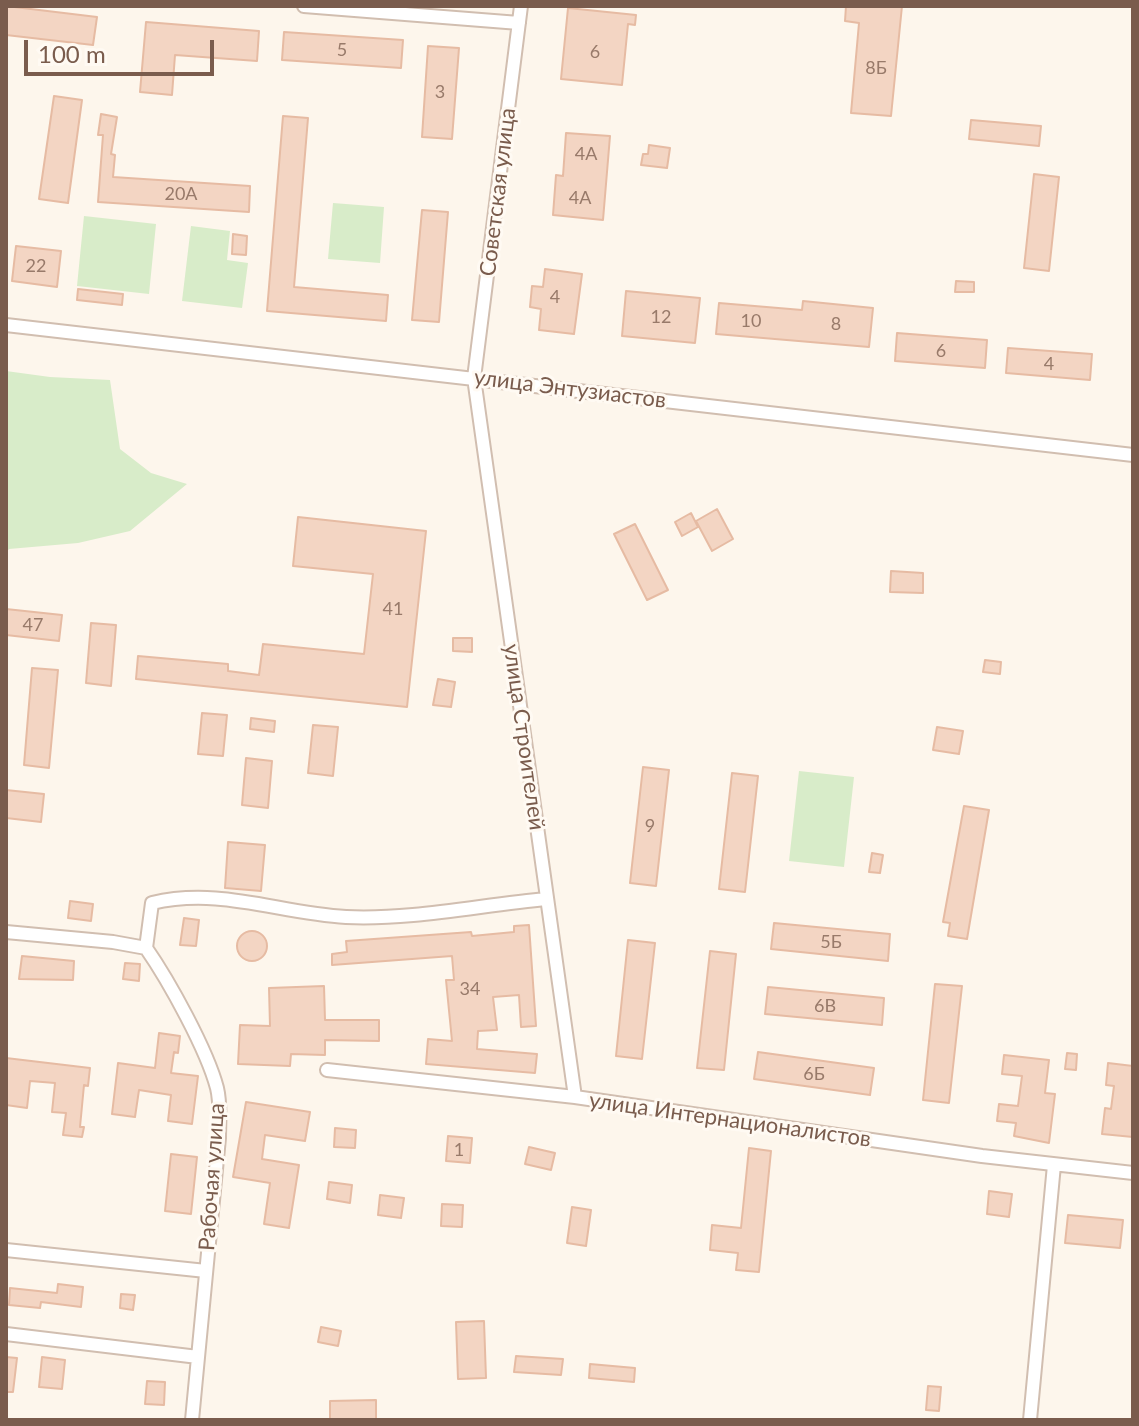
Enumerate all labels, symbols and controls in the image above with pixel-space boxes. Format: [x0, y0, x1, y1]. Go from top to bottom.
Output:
scale bar [28, 24, 218, 74]
text: 100 m [38, 39, 106, 68]
house number: 5 [337, 39, 347, 61]
house number: 6 [590, 41, 600, 63]
house number: 8Б [865, 57, 887, 79]
house number: 3 [435, 81, 445, 103]
street label: Советская улица [475, 106, 521, 278]
house number: 4А [575, 143, 597, 165]
house number: 20А [164, 183, 198, 205]
house number: 4А [569, 187, 591, 209]
house number: 22 [26, 255, 46, 277]
house number: 4 [550, 286, 560, 308]
house number: 12 [651, 306, 671, 328]
house number: 10 [741, 310, 761, 332]
house number: 8 [831, 313, 841, 335]
house number: 6 [936, 340, 946, 362]
house number: 4 [1044, 353, 1054, 375]
street label: улица Энтузиастов [473, 364, 667, 414]
house number: 41 [383, 598, 403, 620]
house number: 47 [23, 614, 43, 636]
street label: улица Строителей [498, 642, 550, 832]
house number: 9 [645, 815, 655, 837]
house number: 5Б [820, 931, 842, 953]
house number: 34 [460, 978, 480, 1000]
house number: 6В [814, 995, 836, 1017]
house number: 6Б [803, 1063, 825, 1085]
street label: улица Интернационалистов [587, 1087, 873, 1153]
street label: Рабочая улица [194, 1102, 230, 1252]
house number: 1 [454, 1139, 464, 1161]

